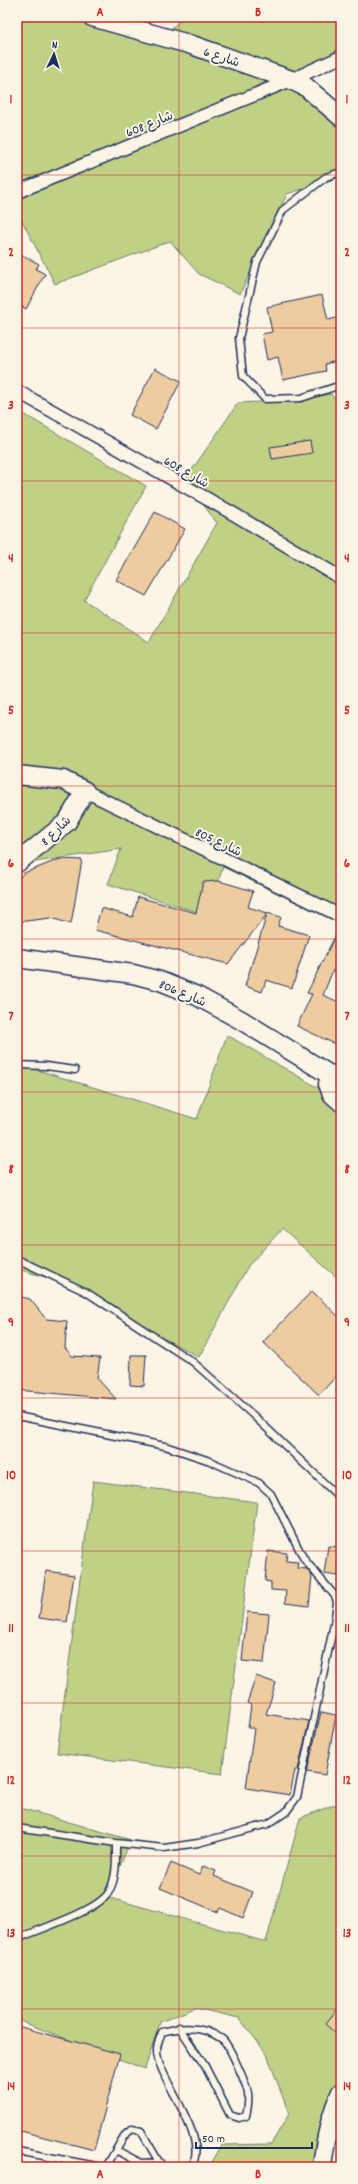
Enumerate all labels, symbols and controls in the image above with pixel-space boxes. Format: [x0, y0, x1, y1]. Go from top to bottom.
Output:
text: A [96, 4, 104, 23]
text: B [255, 4, 261, 23]
north arrow [34, 34, 74, 74]
text: N [51, 38, 58, 54]
street label: شارع 6 [200, 43, 242, 73]
text: 1 [10, 91, 13, 110]
text: 1 [346, 91, 349, 110]
street label: شارع 608 [123, 107, 177, 143]
text: 2 [8, 244, 14, 263]
text: 2 [344, 244, 350, 263]
text: 3 [8, 397, 14, 416]
text: 3 [344, 397, 350, 416]
street label: شارع 608 [159, 452, 212, 494]
text: 4 [8, 550, 14, 569]
text: 4 [344, 550, 350, 569]
text: 5 [8, 702, 14, 721]
text: 5 [344, 702, 350, 721]
street label: شارع 8 [37, 812, 76, 851]
street label: شارع 805 [192, 824, 244, 863]
text: 6 [8, 855, 15, 874]
text: 6 [344, 855, 351, 874]
street label: شارع 806 [155, 976, 209, 1013]
text: 7 [9, 1008, 14, 1027]
text: 7 [345, 1008, 350, 1027]
text: 8 [8, 1161, 14, 1180]
text: 8 [344, 1161, 350, 1180]
text: 9 [8, 1314, 14, 1333]
text: 9 [344, 1314, 350, 1333]
text: 10 [6, 1467, 16, 1486]
text: 10 [342, 1467, 352, 1486]
text: 11 [8, 1620, 14, 1639]
text: 11 [344, 1620, 350, 1639]
text: 12 [7, 1772, 16, 1791]
text: 12 [343, 1772, 352, 1791]
text: 13 [7, 1925, 16, 1944]
text: 13 [343, 1925, 352, 1944]
text: 14 [7, 2078, 15, 2097]
text: 14 [343, 2078, 351, 2097]
scale bar [196, 2124, 312, 2150]
text: 50 m [202, 2131, 225, 2148]
text: A [96, 2166, 104, 2184]
text: B [255, 2166, 261, 2184]

